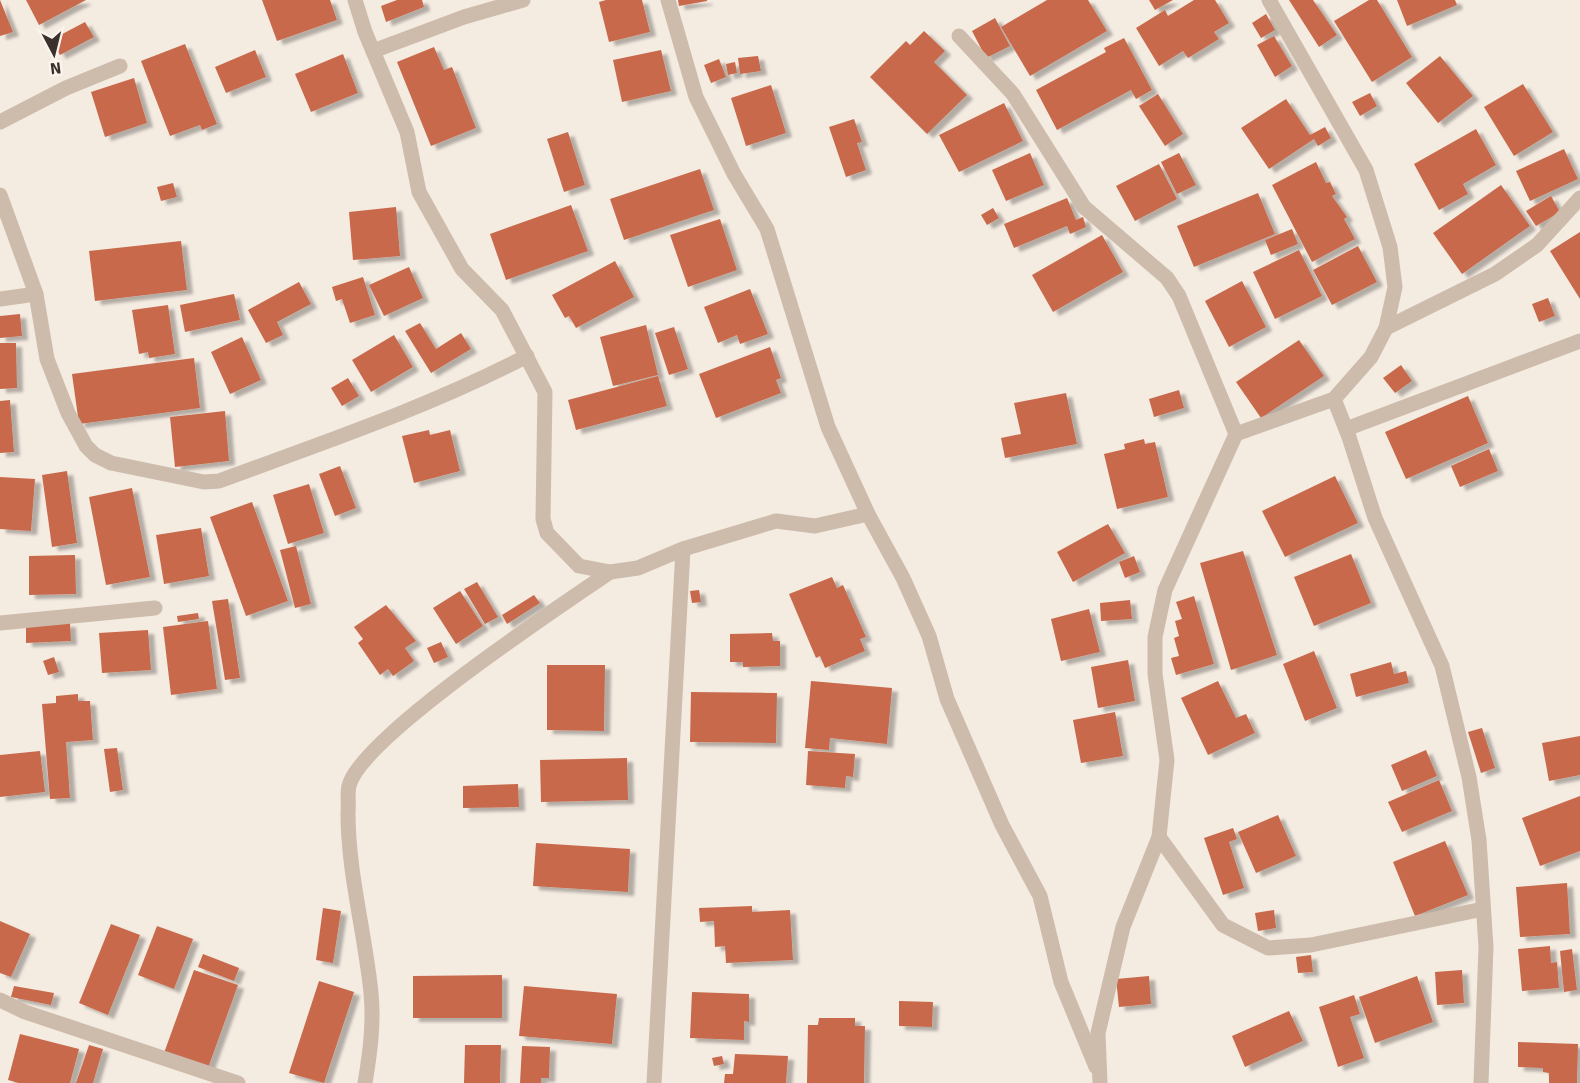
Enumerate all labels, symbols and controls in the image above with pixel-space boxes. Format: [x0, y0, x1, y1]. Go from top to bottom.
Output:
north arrow [24, 24, 84, 84]
text: N [49, 57, 62, 78]

